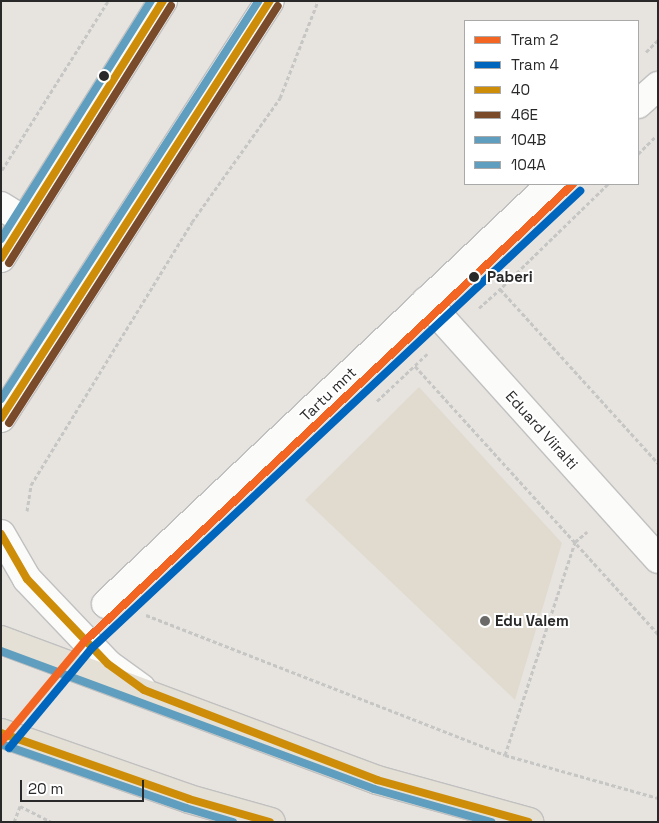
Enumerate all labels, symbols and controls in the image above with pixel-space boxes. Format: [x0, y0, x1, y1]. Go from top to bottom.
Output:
legend [464, 20, 639, 185]
text: Tram 2 [511, 30, 559, 49]
text: Tram 4 [511, 55, 559, 74]
unlabelled marker [99, 71, 109, 81]
text: 40 [511, 80, 530, 99]
text: 46E [511, 105, 538, 124]
text: 104B [511, 130, 546, 149]
text: 104A [511, 155, 546, 174]
marker: Paberi [465, 268, 483, 286]
place label: Paberi [487, 268, 533, 286]
street label: Tartu mnt [296, 363, 360, 425]
street label: Eduard Viiralti [502, 387, 582, 473]
place label: Edu Valem [495, 612, 569, 630]
marker: Edu Valem [479, 615, 491, 627]
scale bar [22, 770, 146, 802]
text: 20 m [28, 779, 63, 798]

